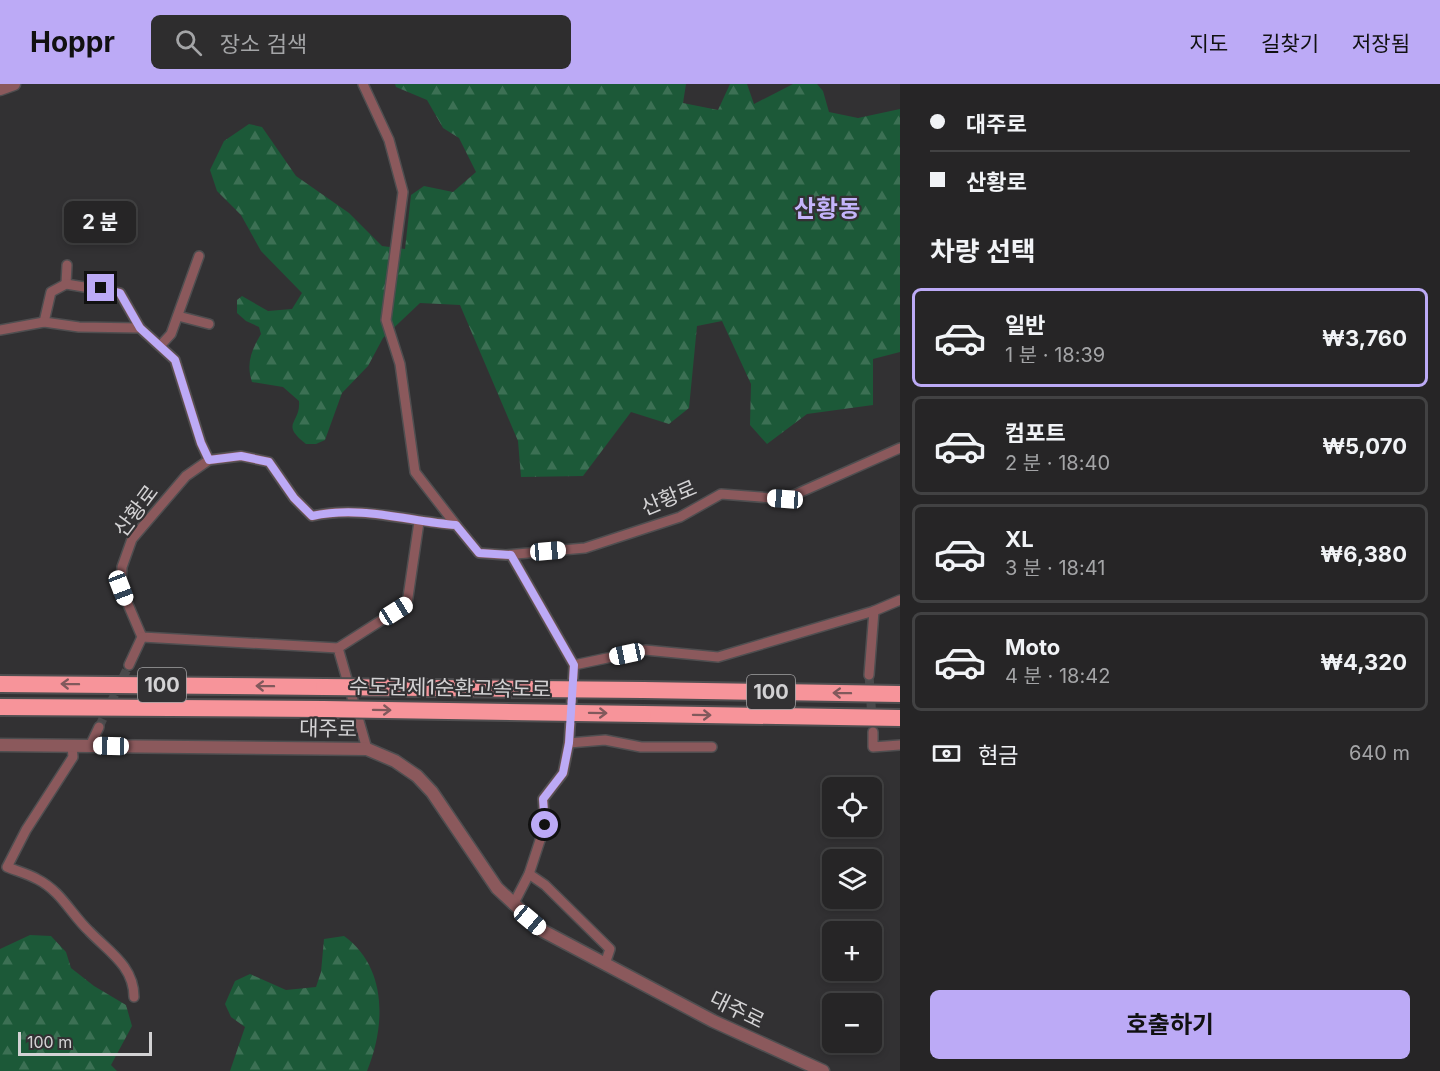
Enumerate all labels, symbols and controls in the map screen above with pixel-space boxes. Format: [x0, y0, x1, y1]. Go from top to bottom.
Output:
search box [151, 15, 571, 69]
text: Hoppr [30, 25, 115, 59]
icon: search [172, 26, 205, 59]
text: 장소 검색 [220, 31, 307, 57]
text: 지도 [1189, 31, 1228, 56]
text: 길찾기 [1261, 31, 1319, 56]
text: 저장됨 [1352, 31, 1410, 56]
text: 대주로 [966, 111, 1027, 137]
text: 산황로 [966, 169, 1027, 195]
district label: 산황동 [794, 194, 860, 223]
callout: 2 분 [65, 201, 137, 243]
text: 2 분 [82, 210, 118, 234]
text: 차량 선택 [930, 235, 1036, 268]
route end [87, 274, 114, 301]
icon: car [933, 311, 987, 365]
text: 일반 [1005, 312, 1045, 338]
text: ₩3,760 [1322, 325, 1407, 351]
text: 1 분 · 18:39 [1005, 343, 1105, 367]
icon: car [933, 419, 987, 473]
text: 컴포트 [1005, 420, 1066, 446]
text: ₩5,070 [1322, 433, 1407, 459]
text: 2 분 · 18:40 [1005, 451, 1110, 475]
street label: 산황로 [637, 475, 700, 520]
street label: 산황로 [108, 480, 163, 541]
car [766, 489, 804, 509]
text: XL [1005, 526, 1034, 552]
icon: car [933, 527, 987, 581]
car [529, 540, 567, 562]
text: ₩6,380 [1320, 541, 1407, 567]
text: 3 분 · 18:41 [1005, 556, 1105, 580]
car [106, 568, 136, 608]
car [376, 594, 416, 628]
text: Moto [1005, 634, 1060, 660]
icon: car [933, 635, 987, 689]
car [608, 641, 646, 667]
text: ₩4,320 [1320, 649, 1407, 675]
text: 4 분 · 18:42 [1005, 664, 1110, 688]
road number: 100 [138, 668, 186, 702]
street label: 수도권제1순환고속도로 [349, 673, 551, 702]
road number: 100 [747, 675, 795, 709]
one-way arrow [61, 678, 81, 690]
one-way arrow [256, 680, 276, 692]
one-way arrow [832, 687, 852, 699]
one-way arrow [371, 704, 391, 716]
one-way arrow [587, 707, 607, 719]
one-way arrow [691, 709, 711, 721]
street label: 대주로 [299, 715, 357, 742]
car [93, 737, 129, 755]
icon: cash [930, 737, 963, 770]
text: 640 m [1349, 741, 1410, 765]
text: 현금 [978, 742, 1018, 768]
map controls [822, 777, 882, 1053]
button: locate [822, 777, 882, 837]
route start [531, 811, 558, 838]
button: layers [822, 849, 882, 909]
car [510, 902, 550, 938]
button: + [822, 921, 882, 981]
street label: 대주로 [706, 986, 769, 1033]
button: 호출하기 [930, 990, 1410, 1059]
button: − [822, 993, 882, 1053]
scale bar [18, 1029, 152, 1056]
text: 100 m [27, 1032, 72, 1052]

